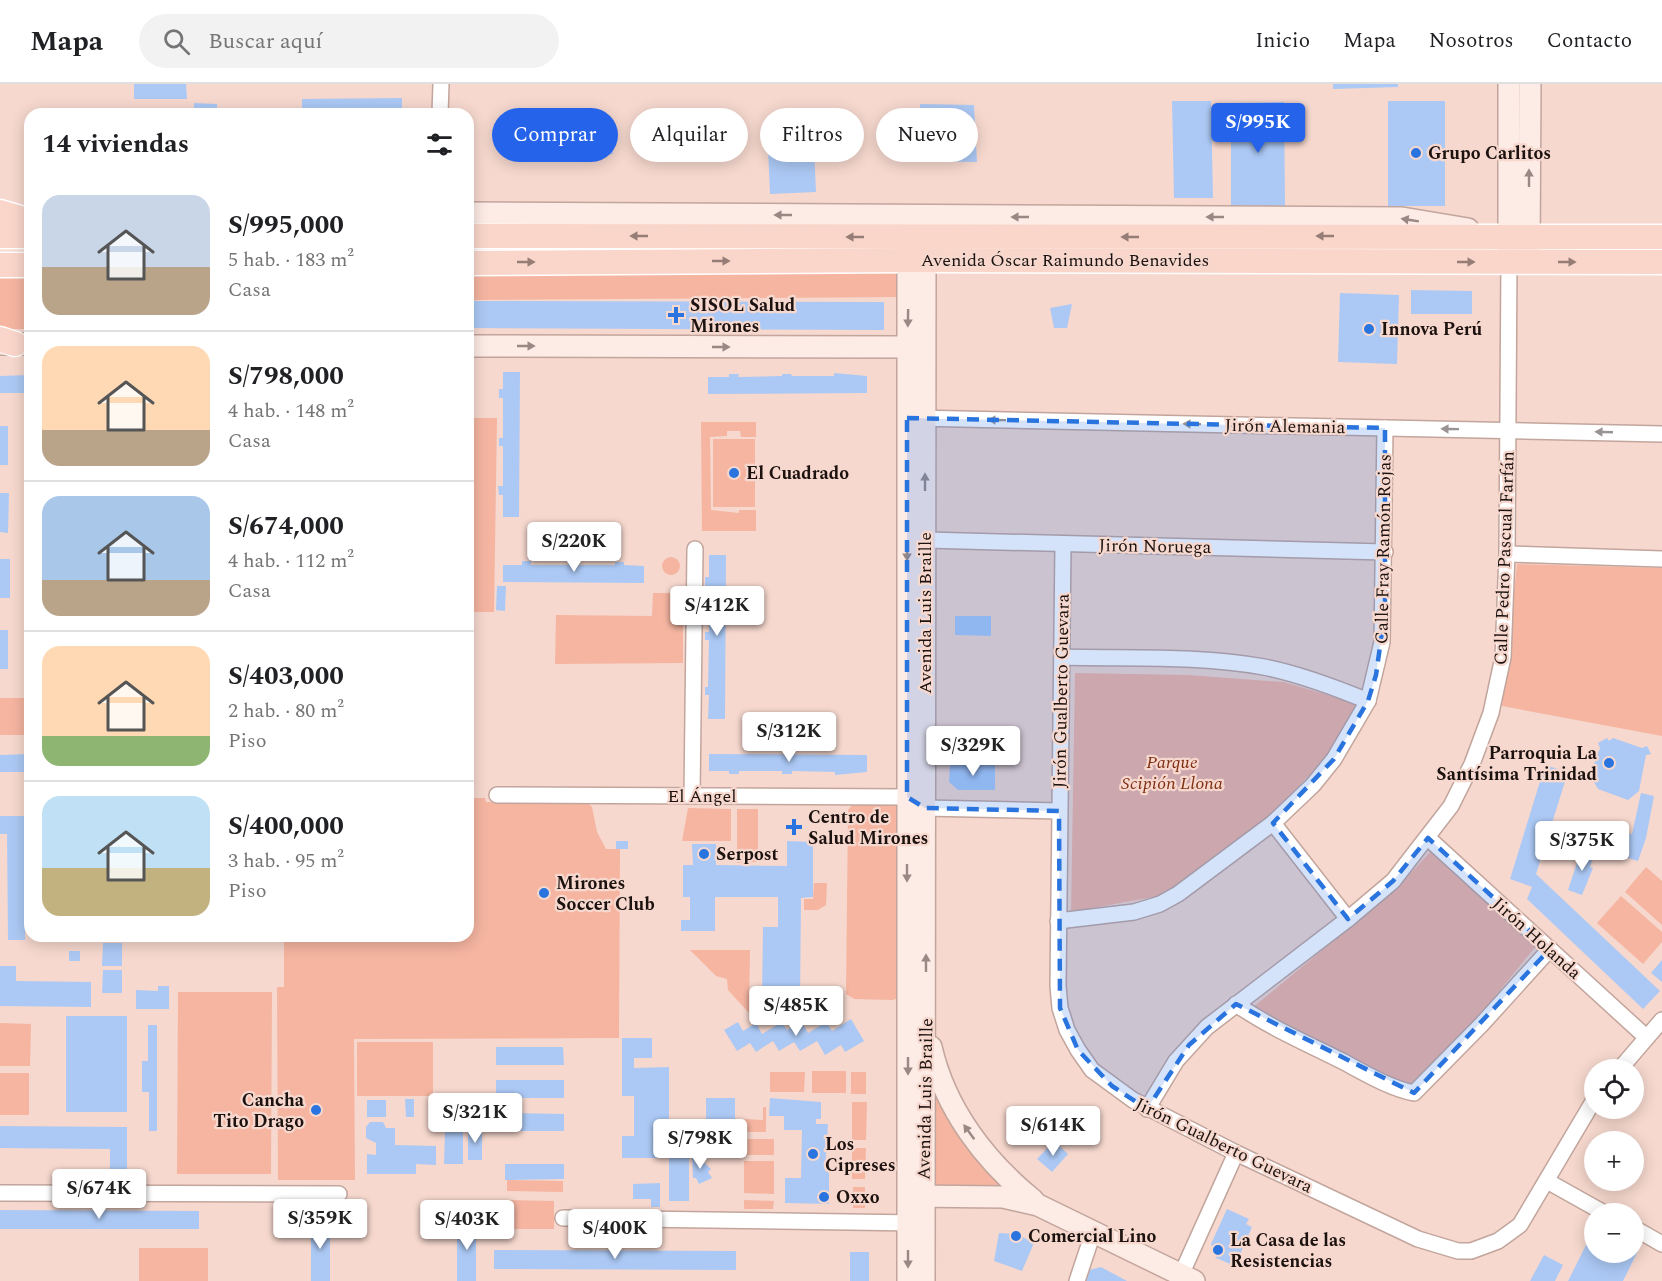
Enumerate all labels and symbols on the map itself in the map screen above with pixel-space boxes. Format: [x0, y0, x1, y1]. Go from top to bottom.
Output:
pin: S/995K [1209, 103, 1307, 154]
place label: Grupo Carlitos [1428, 140, 1551, 167]
marker: Grupo Carlitos [1409, 146, 1423, 160]
one-way arrow [1524, 168, 1534, 187]
one-way arrow [773, 210, 792, 220]
one-way arrow [1011, 212, 1030, 222]
one-way arrow [1206, 212, 1225, 222]
one-way arrow [1400, 215, 1419, 224]
one-way arrow [630, 231, 649, 241]
one-way arrow [1315, 231, 1334, 241]
one-way arrow [846, 232, 865, 242]
one-way arrow [1120, 232, 1139, 242]
street label: Avenida Óscar Raimundo Benavides [921, 247, 1209, 274]
one-way arrow [712, 256, 731, 266]
one-way arrow [517, 257, 536, 267]
one-way arrow [1457, 257, 1476, 267]
one-way arrow [1558, 257, 1577, 267]
place label: SISOL Salud Mirones [690, 292, 796, 340]
marker: SISOL Salud Mirones [667, 306, 685, 324]
one-way arrow [903, 309, 913, 328]
place label: Innova Perú [1381, 316, 1483, 343]
marker: Innova Perú [1362, 322, 1376, 336]
one-way arrow [517, 341, 536, 351]
one-way arrow [712, 342, 731, 352]
street label: Jirón Alemania [1224, 412, 1346, 441]
one-way arrow [987, 415, 1006, 425]
one-way arrow [1182, 419, 1201, 429]
one-way arrow [1440, 424, 1459, 434]
one-way arrow [1594, 427, 1613, 437]
street label: Calle Pedro Pascual Farfán [1487, 451, 1522, 665]
street label: Calle Fray Ramón Rojas [1368, 454, 1399, 644]
place label: El Cuadrado [746, 460, 849, 487]
marker: El Cuadrado [727, 466, 741, 480]
one-way arrow [920, 472, 930, 491]
pin: S/220K [525, 522, 623, 573]
street label: Avenida Luis Braille [912, 532, 939, 694]
street label: Jirón Noruega [1098, 532, 1212, 561]
one-way arrow [902, 543, 912, 562]
pin: S/412K [668, 586, 766, 637]
street label: Jirón Gualberto Guevara [1046, 593, 1077, 789]
pin: S/312K [740, 712, 838, 763]
pin: S/329K [924, 726, 1022, 777]
place label: Parroquia La Santísima Trinidad [1436, 740, 1598, 788]
park label: Parque Scipión Llona [1121, 749, 1223, 797]
marker: Parroquia La Santísima Trinidad [1602, 756, 1616, 770]
street label: El Ángel [667, 783, 737, 810]
place label: Centro de Salud Mirones [808, 804, 928, 852]
marker: Centro de Salud Mirones [785, 818, 803, 836]
pin: S/375K [1533, 821, 1631, 872]
place label: Serpost [716, 841, 779, 868]
marker: Serpost [697, 847, 711, 861]
one-way arrow [902, 864, 912, 883]
place label: Mirones Soccer Club [556, 870, 655, 918]
marker: Mirones Soccer Club [537, 886, 551, 900]
street label: Jirón Holanda [1486, 891, 1587, 986]
one-way arrow [921, 953, 930, 972]
pin: S/485K [747, 986, 845, 1037]
street label: Avenida Luis Braille [911, 1018, 940, 1180]
one-way arrow [903, 1056, 913, 1075]
place label: Cancha Tito Drago [213, 1087, 305, 1135]
street label: Jirón Gualberto Guevara [1130, 1091, 1318, 1200]
pin: S/321K [426, 1093, 524, 1144]
marker: Cancha Tito Drago [309, 1103, 323, 1117]
pin: S/614K [1004, 1106, 1102, 1157]
pin: S/798K [651, 1119, 749, 1170]
one-way arrow [964, 1125, 976, 1140]
place label: Los Cipreses [825, 1131, 896, 1179]
marker: Los Cipreses [806, 1147, 820, 1161]
pin: S/674K [50, 1169, 148, 1220]
place label: Oxxo [836, 1184, 880, 1211]
marker: Oxxo [817, 1190, 831, 1204]
pin: S/359K [271, 1199, 369, 1250]
pin: S/403K [418, 1200, 516, 1251]
pin: S/400K [566, 1209, 664, 1260]
place label: Comercial Lino [1028, 1223, 1157, 1250]
place label: La Casa de las Resistencias [1230, 1227, 1346, 1275]
marker: Comercial Lino [1009, 1229, 1023, 1243]
marker: La Casa de las Resistencias [1211, 1243, 1225, 1257]
one-way arrow [903, 1250, 913, 1269]

